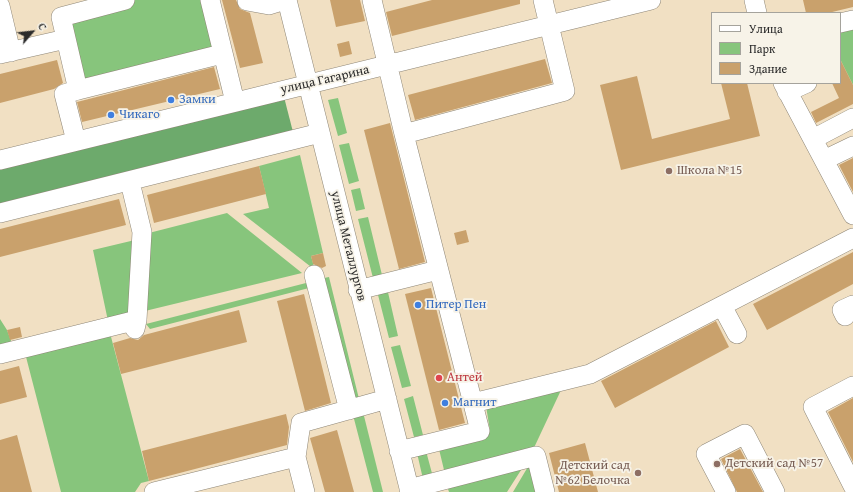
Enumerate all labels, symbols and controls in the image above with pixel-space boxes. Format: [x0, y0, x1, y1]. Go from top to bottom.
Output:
north arrow [12, 12, 52, 52]
legend [711, 12, 841, 84]
text: С [34, 20, 51, 33]
text: Улица [749, 20, 783, 37]
text: Парк [749, 40, 775, 57]
text: Здание [749, 60, 787, 77]
street label: улица Гагарина [279, 62, 371, 98]
place label: Замки [179, 92, 216, 108]
marker: Замки [166, 95, 176, 105]
place label: Чикаго [119, 107, 160, 123]
marker: Чикаго [106, 110, 116, 120]
place label: Школа №15 [677, 163, 742, 179]
marker: Школа №15 [664, 166, 674, 176]
street label: улица Металлургов [327, 189, 369, 303]
place label: Питер Пен [426, 297, 486, 313]
marker: Питер Пен [413, 300, 423, 310]
place label: Антей [447, 370, 483, 386]
marker: Антей [434, 373, 444, 383]
place label: Магнит [453, 395, 496, 411]
marker: Магнит [440, 398, 450, 408]
place label: Детский сад №57 [725, 456, 823, 472]
place label: Детский сад №62 Белочка [555, 458, 630, 489]
marker: Детский сад №57 [712, 459, 722, 469]
marker: Детский сад №62 Белочка [633, 468, 643, 478]

